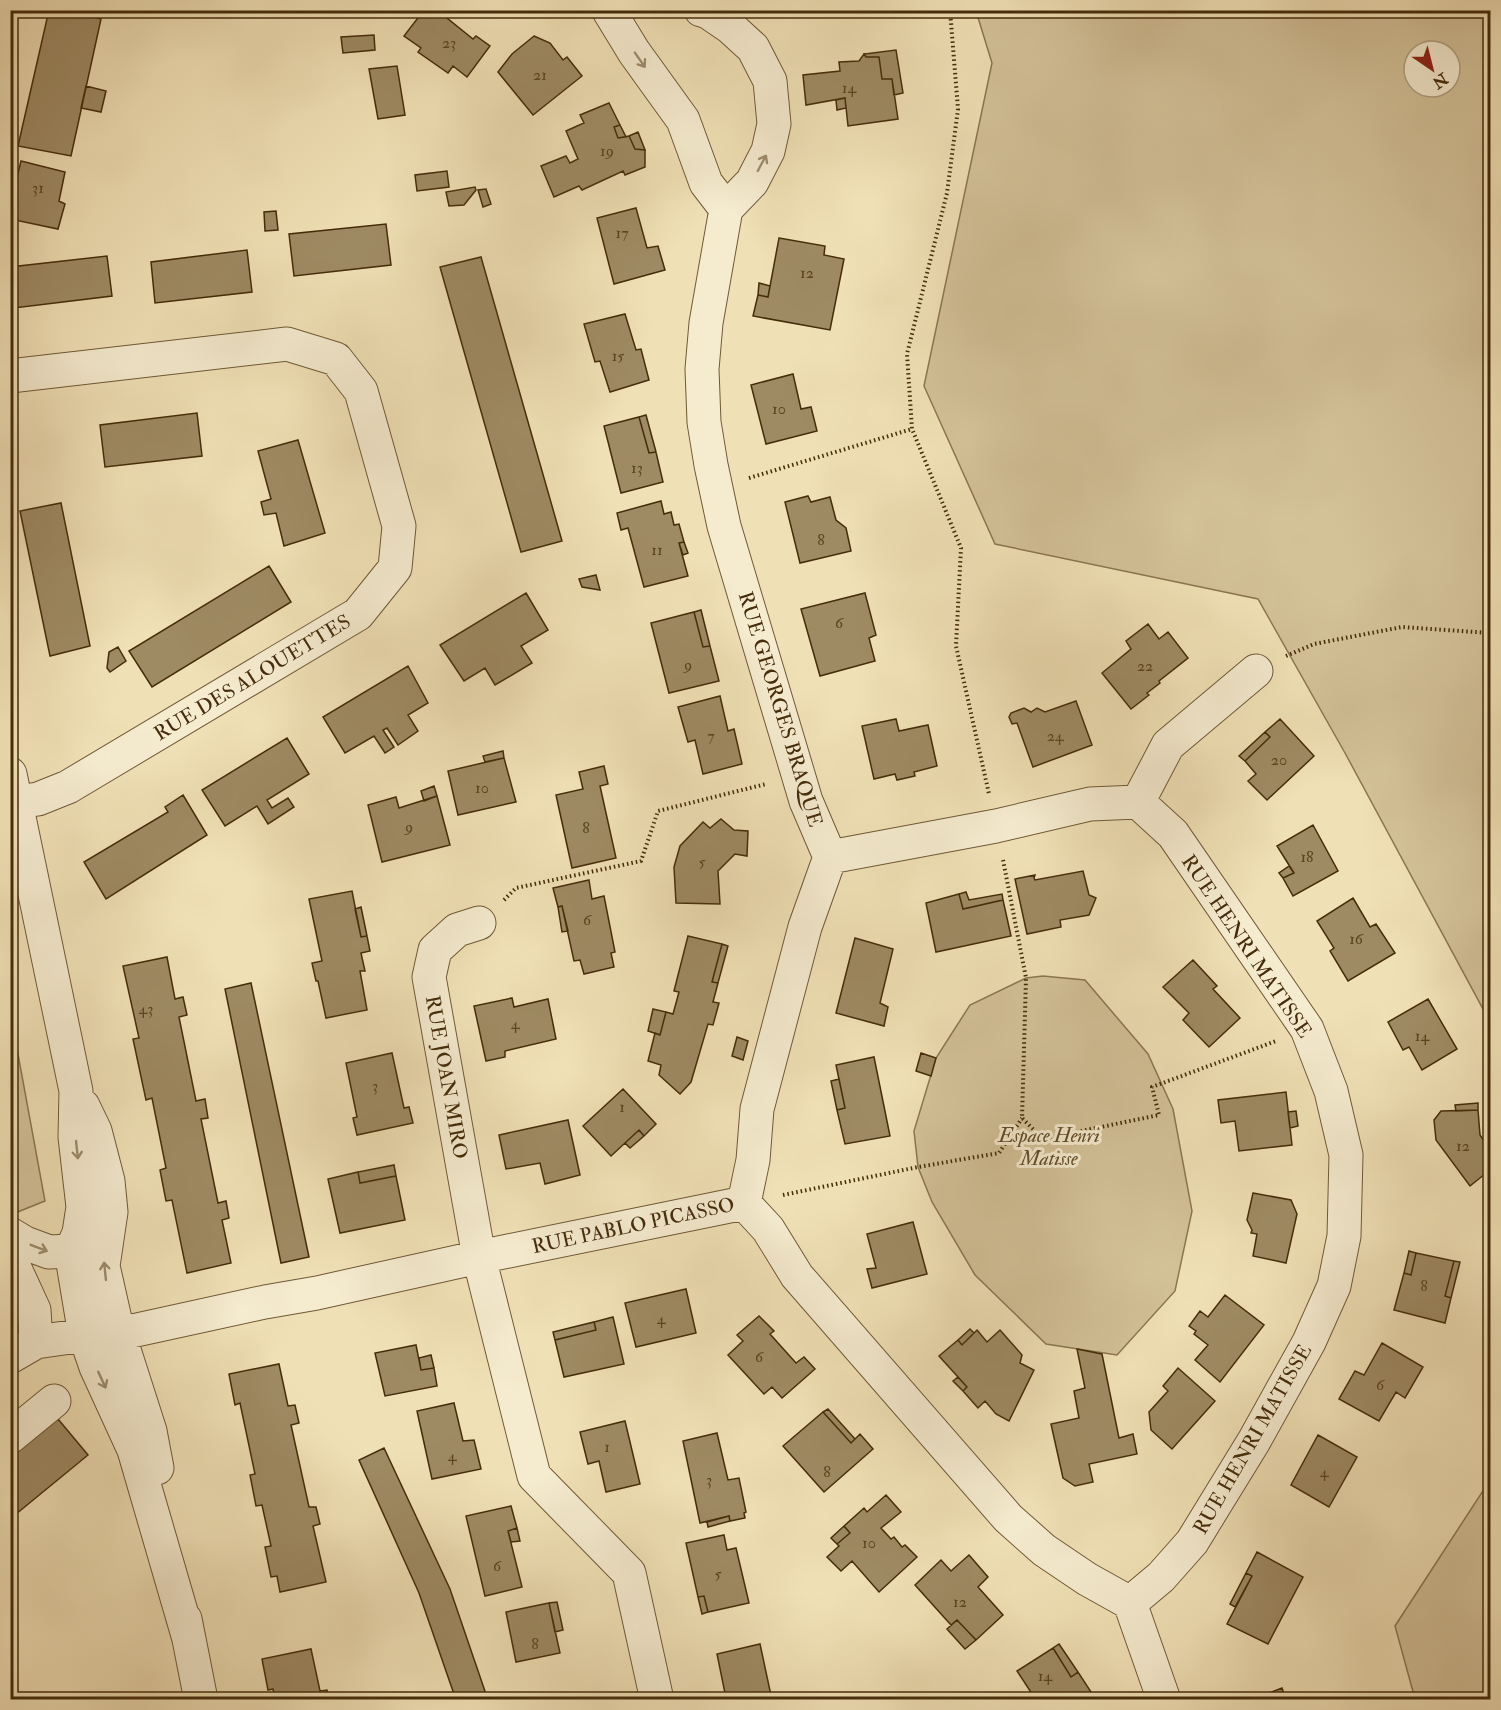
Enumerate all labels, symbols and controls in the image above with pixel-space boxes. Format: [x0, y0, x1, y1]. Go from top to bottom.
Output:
house number: 23 [442, 33, 456, 53]
north arrow [1402, 39, 1462, 99]
one-way arrow [634, 52, 646, 68]
house number: 21 [533, 65, 547, 85]
text: N [1428, 68, 1452, 93]
house number: 14 [842, 78, 858, 98]
house number: 19 [600, 141, 614, 161]
one-way arrow [757, 155, 768, 173]
house number: 31 [32, 178, 44, 198]
house number: 17 [615, 223, 629, 243]
house number: 12 [800, 263, 814, 283]
house number: 15 [612, 346, 624, 366]
house number: 10 [772, 399, 786, 419]
house number: 13 [631, 458, 643, 478]
house number: 8 [817, 530, 825, 550]
house number: 11 [651, 540, 663, 560]
street label: RUE GEORGES BRAQUE [733, 589, 828, 830]
street label: RUE DES ALOUETTES [149, 609, 355, 746]
house number: 6 [835, 613, 844, 633]
house number: 9 [683, 655, 692, 675]
house number: 22 [1137, 656, 1153, 676]
house number: 7 [707, 726, 715, 746]
house number: 24 [1047, 726, 1065, 746]
house number: 20 [1271, 750, 1287, 770]
house number: 10 [475, 778, 489, 798]
house number: 9 [404, 817, 413, 837]
house number: 8 [582, 818, 590, 838]
house number: 18 [1300, 847, 1314, 867]
street label: RUE HENRI MATISSE [1176, 850, 1317, 1043]
house number: 5 [698, 852, 706, 872]
house number: 6 [583, 910, 592, 930]
house number: 16 [1349, 929, 1364, 949]
street label: RUE JOAN MIRO [420, 993, 473, 1161]
house number: 43 [139, 999, 153, 1019]
house number: 4 [511, 1014, 521, 1034]
house number: 14 [1415, 1026, 1431, 1046]
house number: 3 [372, 1076, 378, 1096]
house number: 1 [619, 1097, 625, 1117]
park label: Espace Henri Matisse [996, 1123, 1100, 1171]
house number: 12 [1456, 1136, 1470, 1156]
one-way arrow [71, 1139, 82, 1159]
street label: RUE PABLO PICASSO [530, 1192, 737, 1259]
one-way arrow [30, 1243, 48, 1254]
one-way arrow [99, 1261, 110, 1281]
house number: 8 [1420, 1276, 1428, 1296]
house number: 4 [657, 1309, 667, 1329]
street label: RUE HENRI MATISSE [1188, 1340, 1317, 1539]
house number: 6 [755, 1347, 764, 1367]
one-way arrow [97, 1371, 109, 1389]
house number: 6 [1376, 1375, 1385, 1395]
house number: 1 [604, 1437, 610, 1457]
house number: 4 [448, 1446, 458, 1466]
house number: 8 [823, 1462, 831, 1482]
house number: 4 [1320, 1462, 1330, 1482]
house number: 3 [706, 1470, 712, 1490]
house number: 10 [862, 1533, 876, 1553]
house number: 6 [493, 1556, 502, 1576]
house number: 5 [714, 1564, 722, 1584]
house number: 12 [953, 1592, 967, 1612]
house number: 8 [531, 1634, 539, 1654]
house number: 14 [1038, 1666, 1054, 1686]

